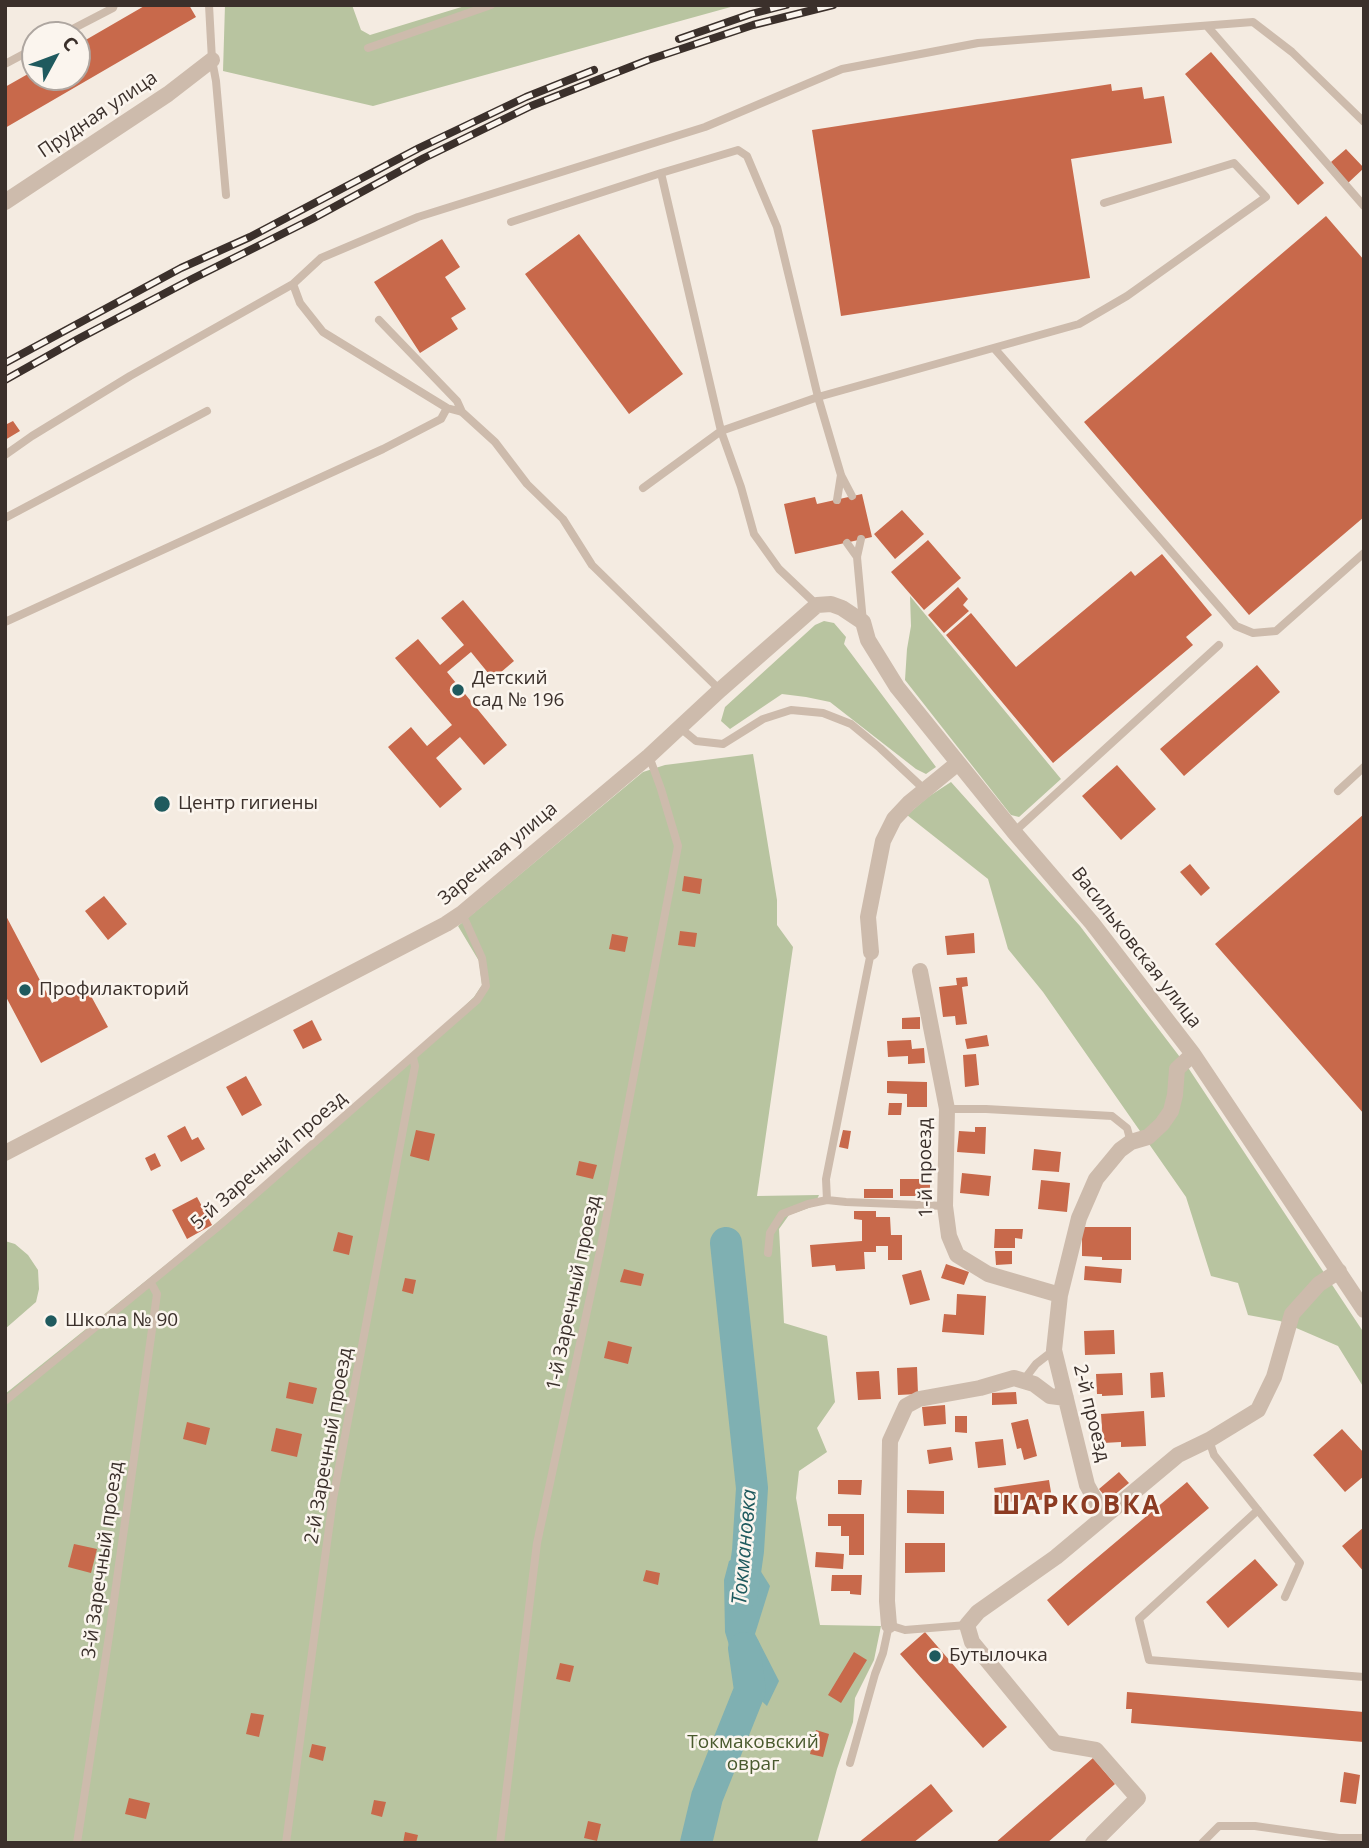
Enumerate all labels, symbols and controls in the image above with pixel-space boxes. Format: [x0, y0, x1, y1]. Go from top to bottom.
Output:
north arrow [21, 21, 91, 91]
text: С [57, 30, 84, 57]
street label: Прудная улица [34, 67, 162, 163]
place label: Детский сад № 196 [472, 668, 564, 712]
marker: Детский сад № 196 [450, 682, 466, 698]
place label: Центр гигиены [178, 793, 318, 815]
marker: Центр гигиены [152, 794, 172, 814]
street label: Заречная улица [434, 798, 562, 910]
street label: Васильковская улица [1066, 863, 1206, 1033]
place label: Профилакторий [39, 979, 189, 1001]
marker: Профилакторий [17, 982, 33, 998]
street label: 5-й Заречный проезд [187, 1087, 351, 1235]
street label: 1-й проезд [914, 1118, 938, 1218]
street label: 1-й Заречный проезд [542, 1193, 606, 1393]
place label: Школа № 90 [65, 1310, 178, 1332]
marker: Школа № 90 [43, 1313, 59, 1329]
street label: 2-й Заречный проезд [301, 1346, 357, 1546]
street label: 2-й проезд [1068, 1362, 1114, 1464]
street label: 3-й Заречный проезд [78, 1460, 128, 1660]
water label: Токмановка [727, 1488, 763, 1606]
district label: ШАРКОВКА [993, 1491, 1161, 1523]
place label: Бутылочка [949, 1645, 1048, 1667]
marker: Бутылочка [927, 1648, 943, 1664]
park label: Токмаковский овраг [687, 1732, 819, 1776]

